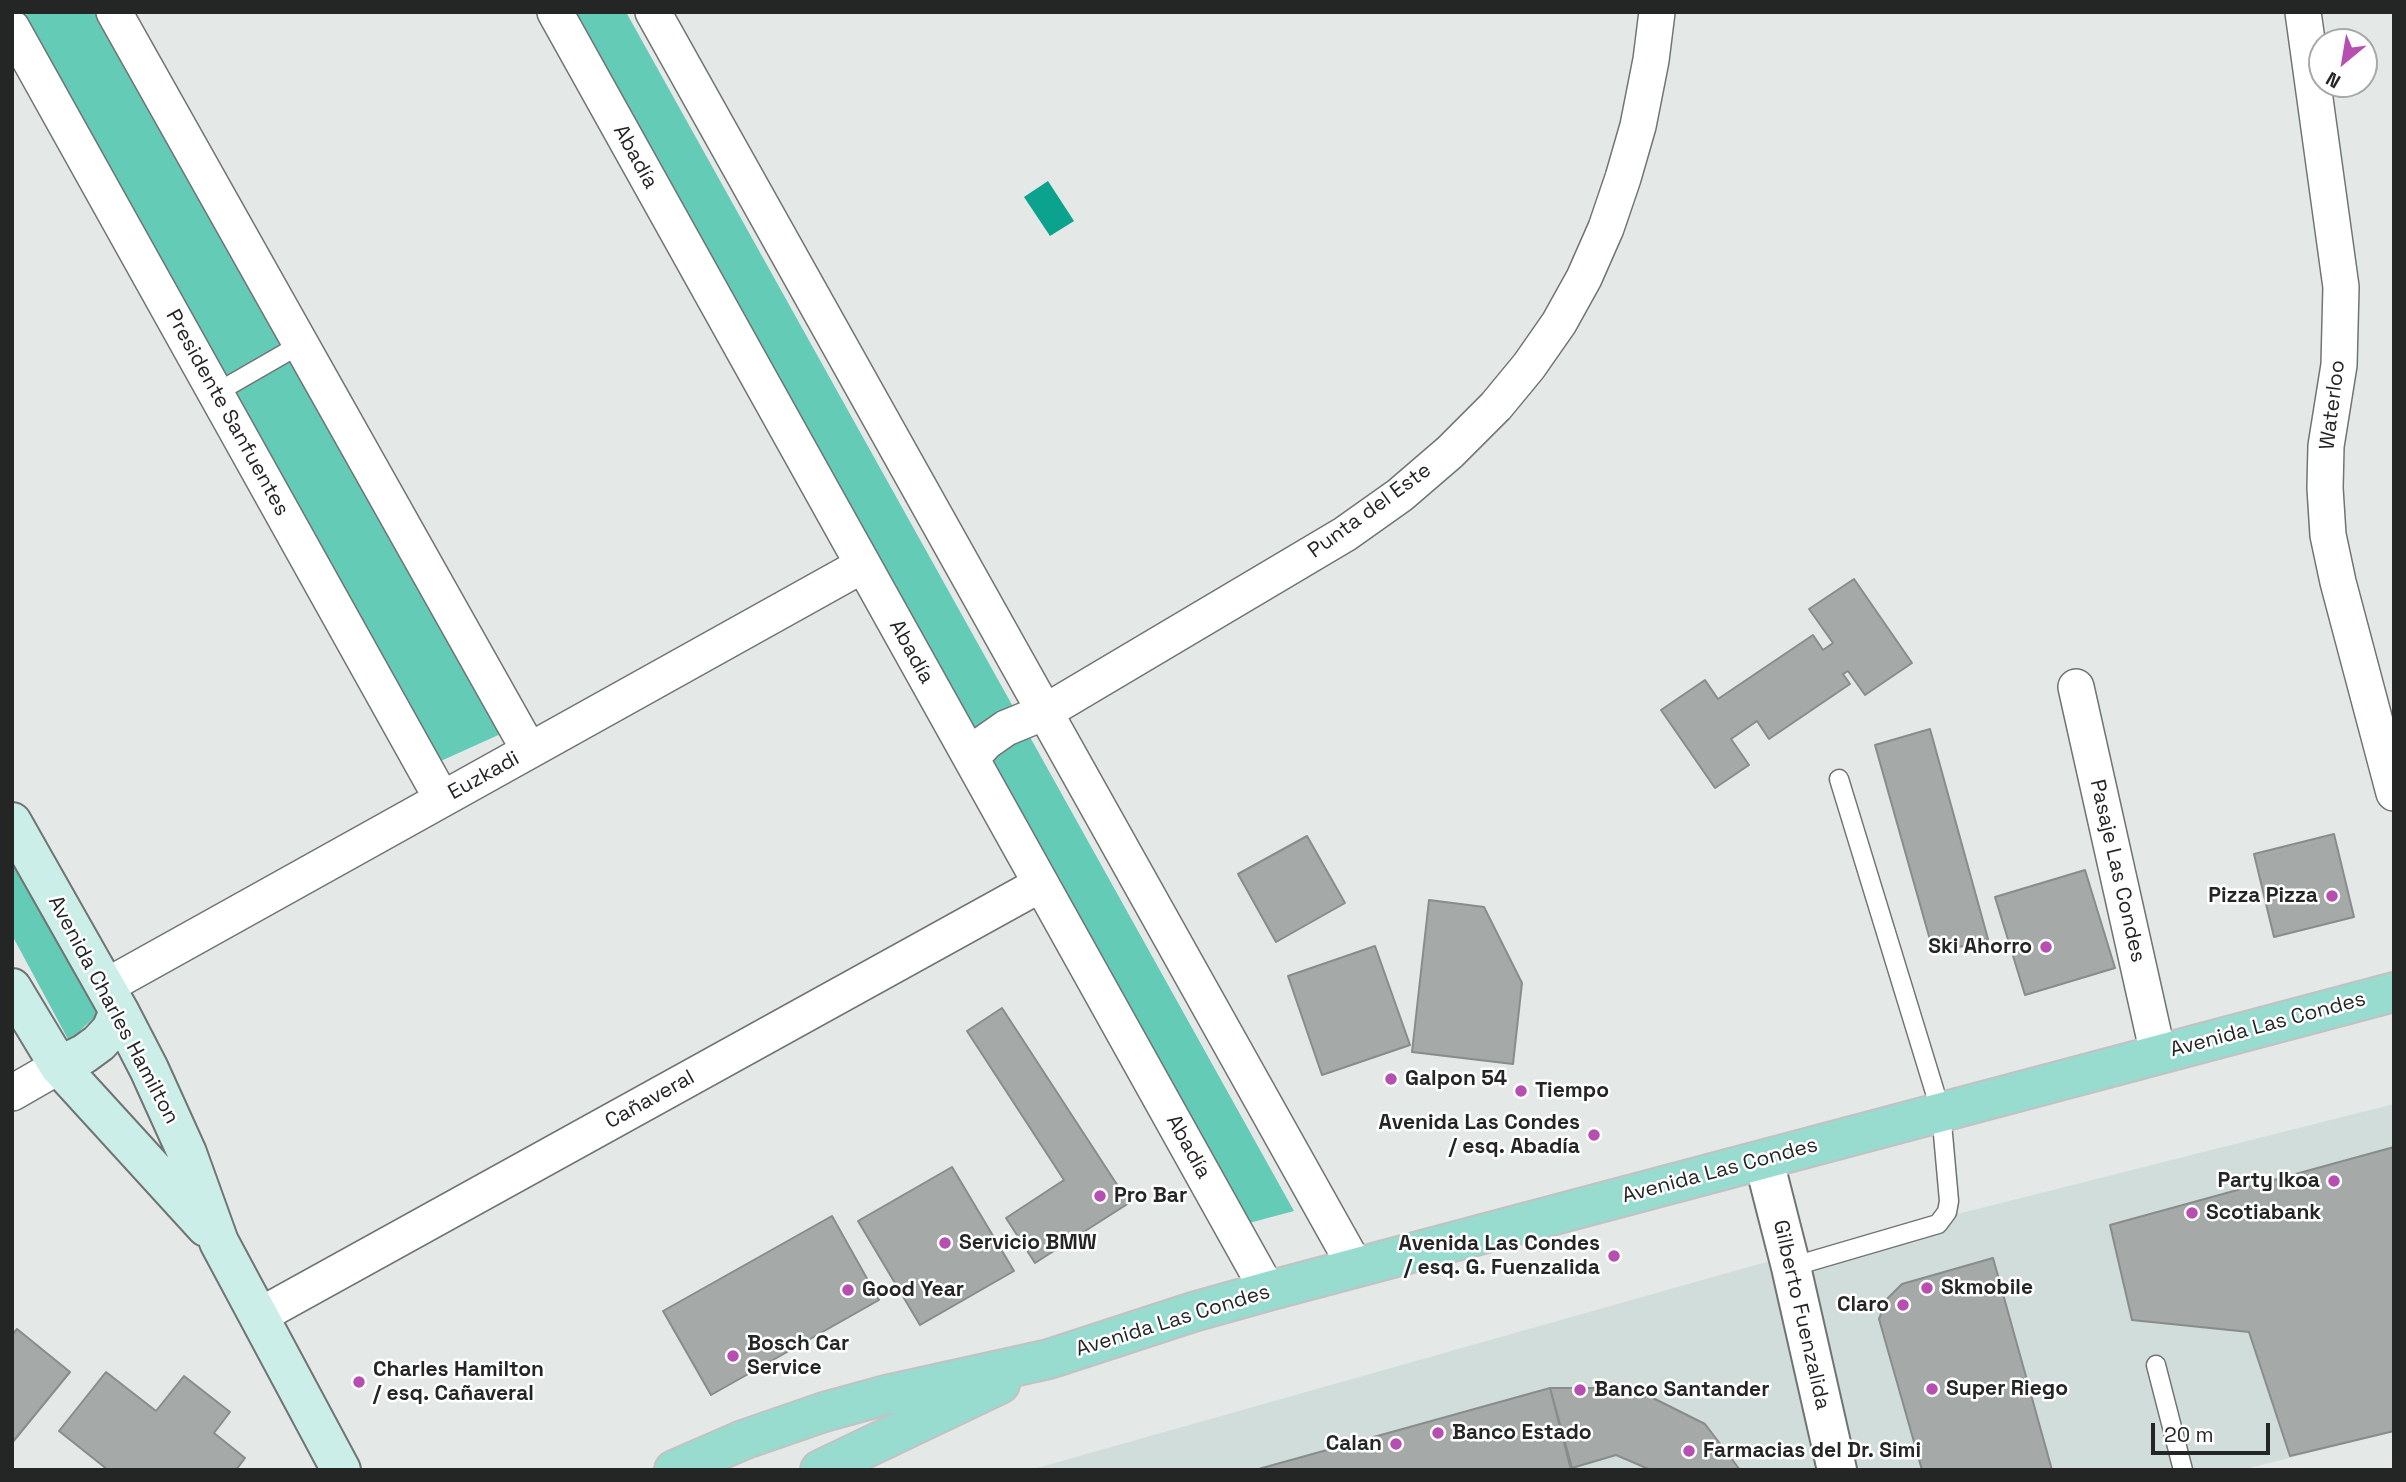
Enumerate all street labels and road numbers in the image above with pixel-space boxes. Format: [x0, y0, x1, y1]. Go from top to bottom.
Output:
street label: Abadía [607, 121, 663, 193]
street label: Presidente Sanfuentes [160, 305, 294, 521]
street label: Waterloo [2315, 359, 2351, 451]
street label: Punta del Este [1304, 458, 1436, 564]
street label: Abadía [883, 616, 939, 688]
street label: Euzkadi [444, 746, 524, 806]
street label: Pasaje Las Condes [2084, 777, 2150, 965]
street label: Avenida Charles Hamilton [42, 892, 184, 1128]
street label: Avenida Las Condes [2167, 987, 2369, 1063]
street label: Cañaveral [601, 1065, 699, 1135]
street label: Abadía [1160, 1111, 1216, 1183]
street label: Avenida Las Condes [1619, 1133, 1821, 1209]
street label: Gilberto Fuenzalida [1767, 1218, 1835, 1412]
street label: Avenida Las Condes [1073, 1279, 1273, 1363]

